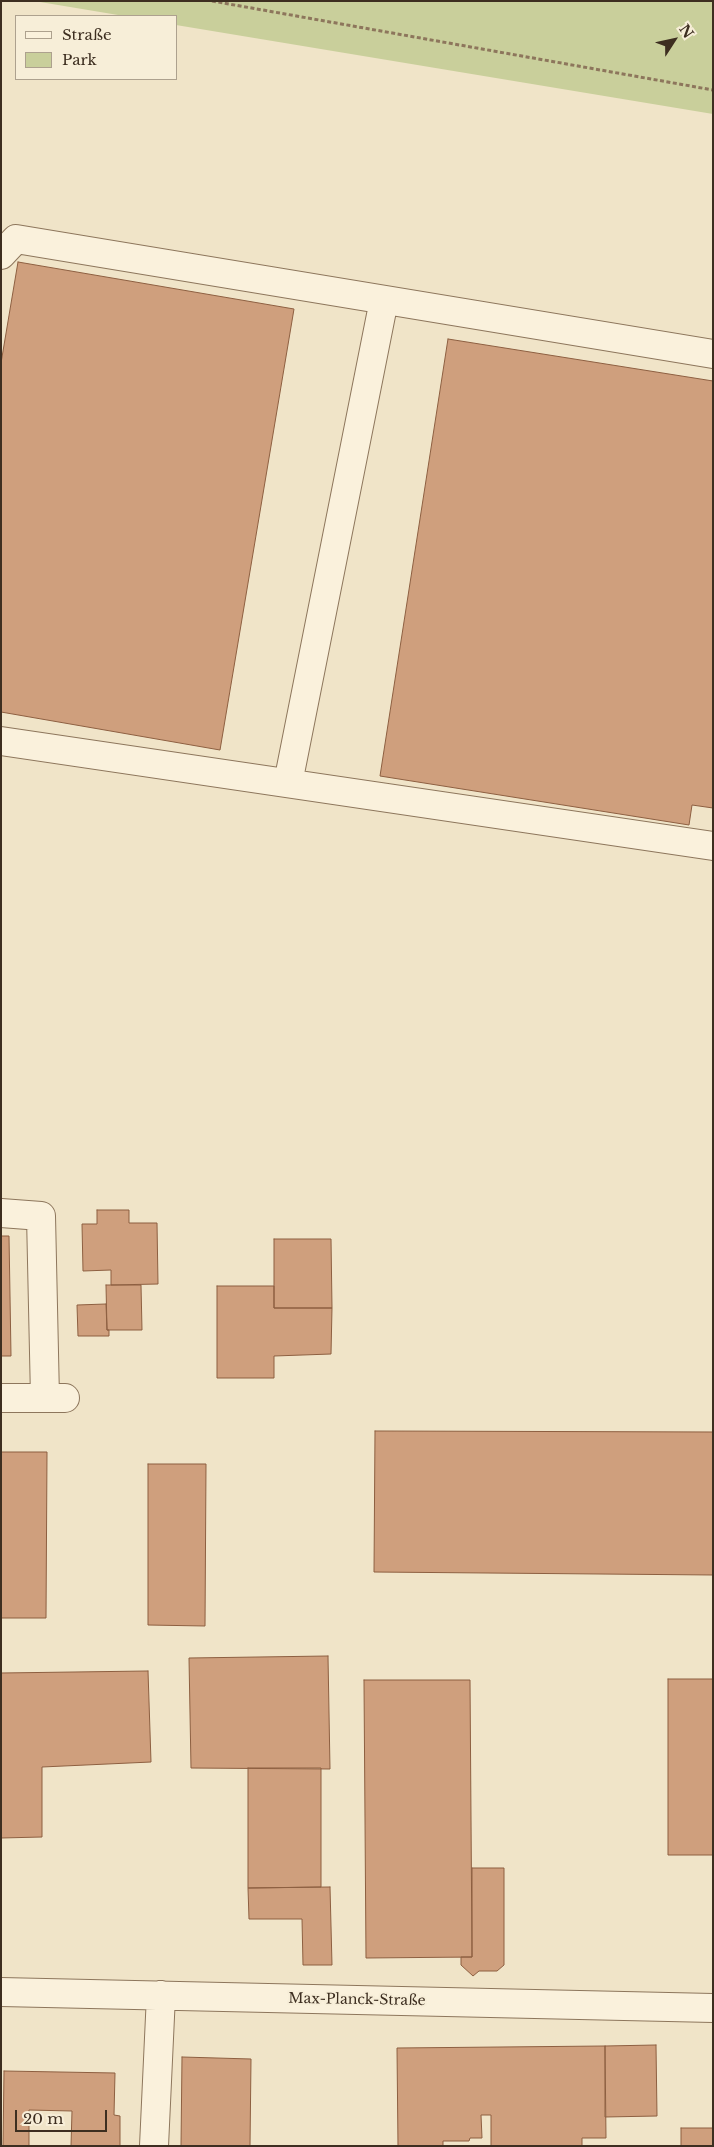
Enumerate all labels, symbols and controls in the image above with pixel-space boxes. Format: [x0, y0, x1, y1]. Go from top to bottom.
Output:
legend [15, 15, 178, 80]
north arrow [649, 15, 699, 65]
text: N [675, 21, 697, 42]
text: Straße [62, 25, 112, 44]
text: Park [62, 50, 97, 69]
street label: Max-Planck-Straße [288, 1990, 426, 2010]
scale bar [18, 2100, 110, 2132]
text: 20 m [23, 2109, 63, 2128]

